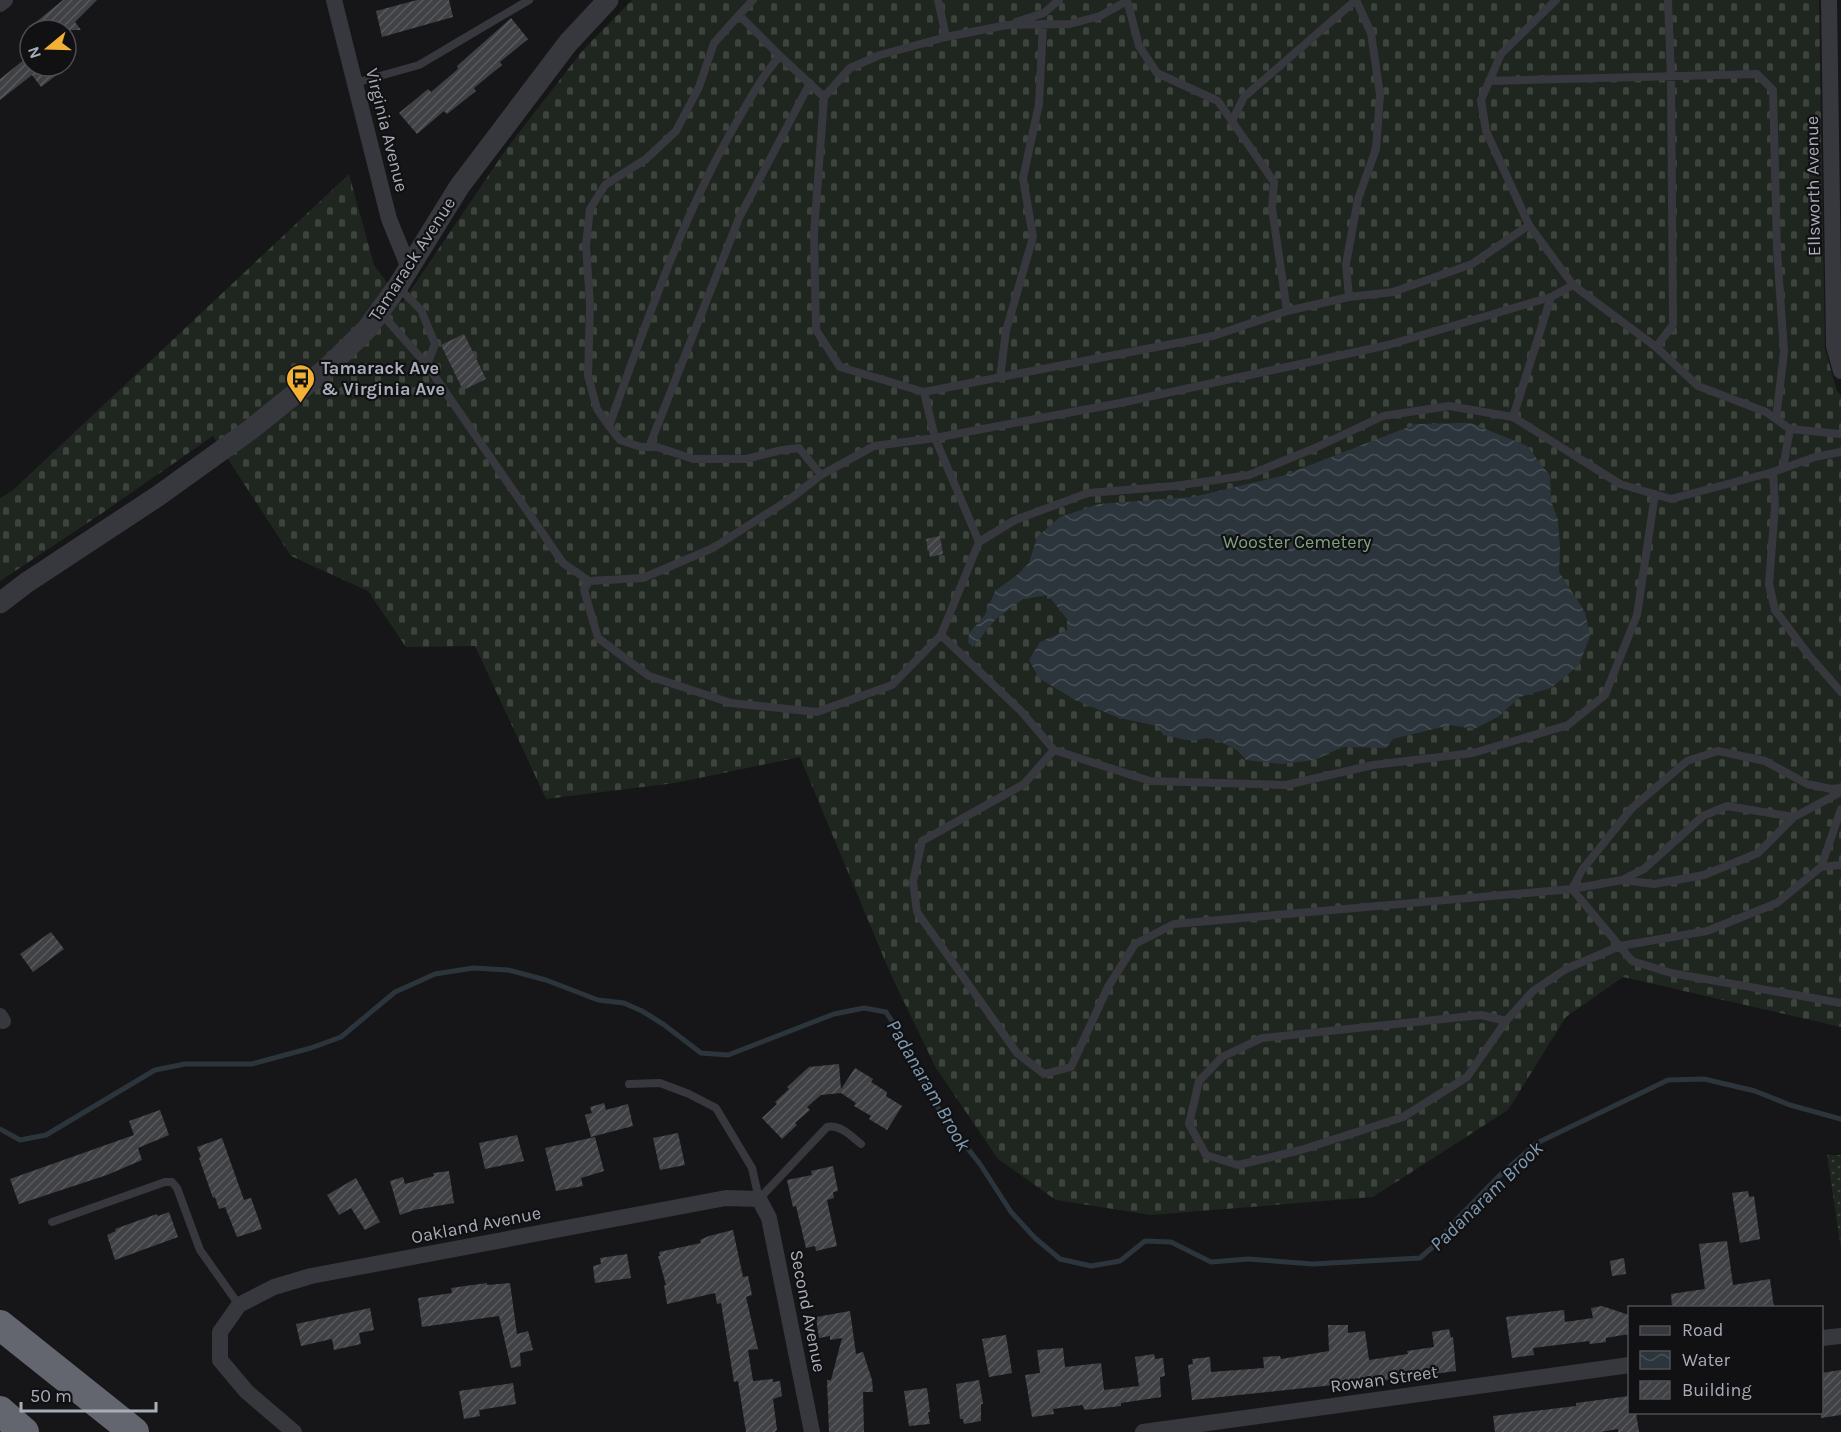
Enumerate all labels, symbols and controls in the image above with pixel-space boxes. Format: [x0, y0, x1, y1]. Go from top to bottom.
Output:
north arrow [18, 18, 78, 78]
text: N [23, 44, 45, 61]
street label: Virginia Avenue [361, 66, 413, 194]
street label: Ellsworth Avenue [1801, 116, 1825, 256]
street label: Tamarack Avenue [364, 193, 460, 325]
place label: Tamarack Ave & Virginia Ave [321, 357, 445, 400]
bus stop icon: Tamarack Ave & Virginia Ave [284, 362, 316, 404]
park label: Wooster Cemetery [1223, 531, 1372, 553]
water label: Padanaram Brook [882, 1016, 976, 1156]
water label: Padanaram Brook [1425, 1136, 1548, 1256]
street label: Oakland Avenue [409, 1202, 543, 1248]
street label: Second Avenue [785, 1248, 831, 1374]
legend [1628, 1306, 1823, 1414]
text: Road [1682, 1319, 1723, 1341]
text: Water [1682, 1349, 1730, 1371]
street label: Rowan Street [1329, 1361, 1439, 1397]
scale bar [21, 1375, 156, 1413]
text: Building [1682, 1379, 1752, 1401]
text: 50 m [30, 1385, 72, 1407]

